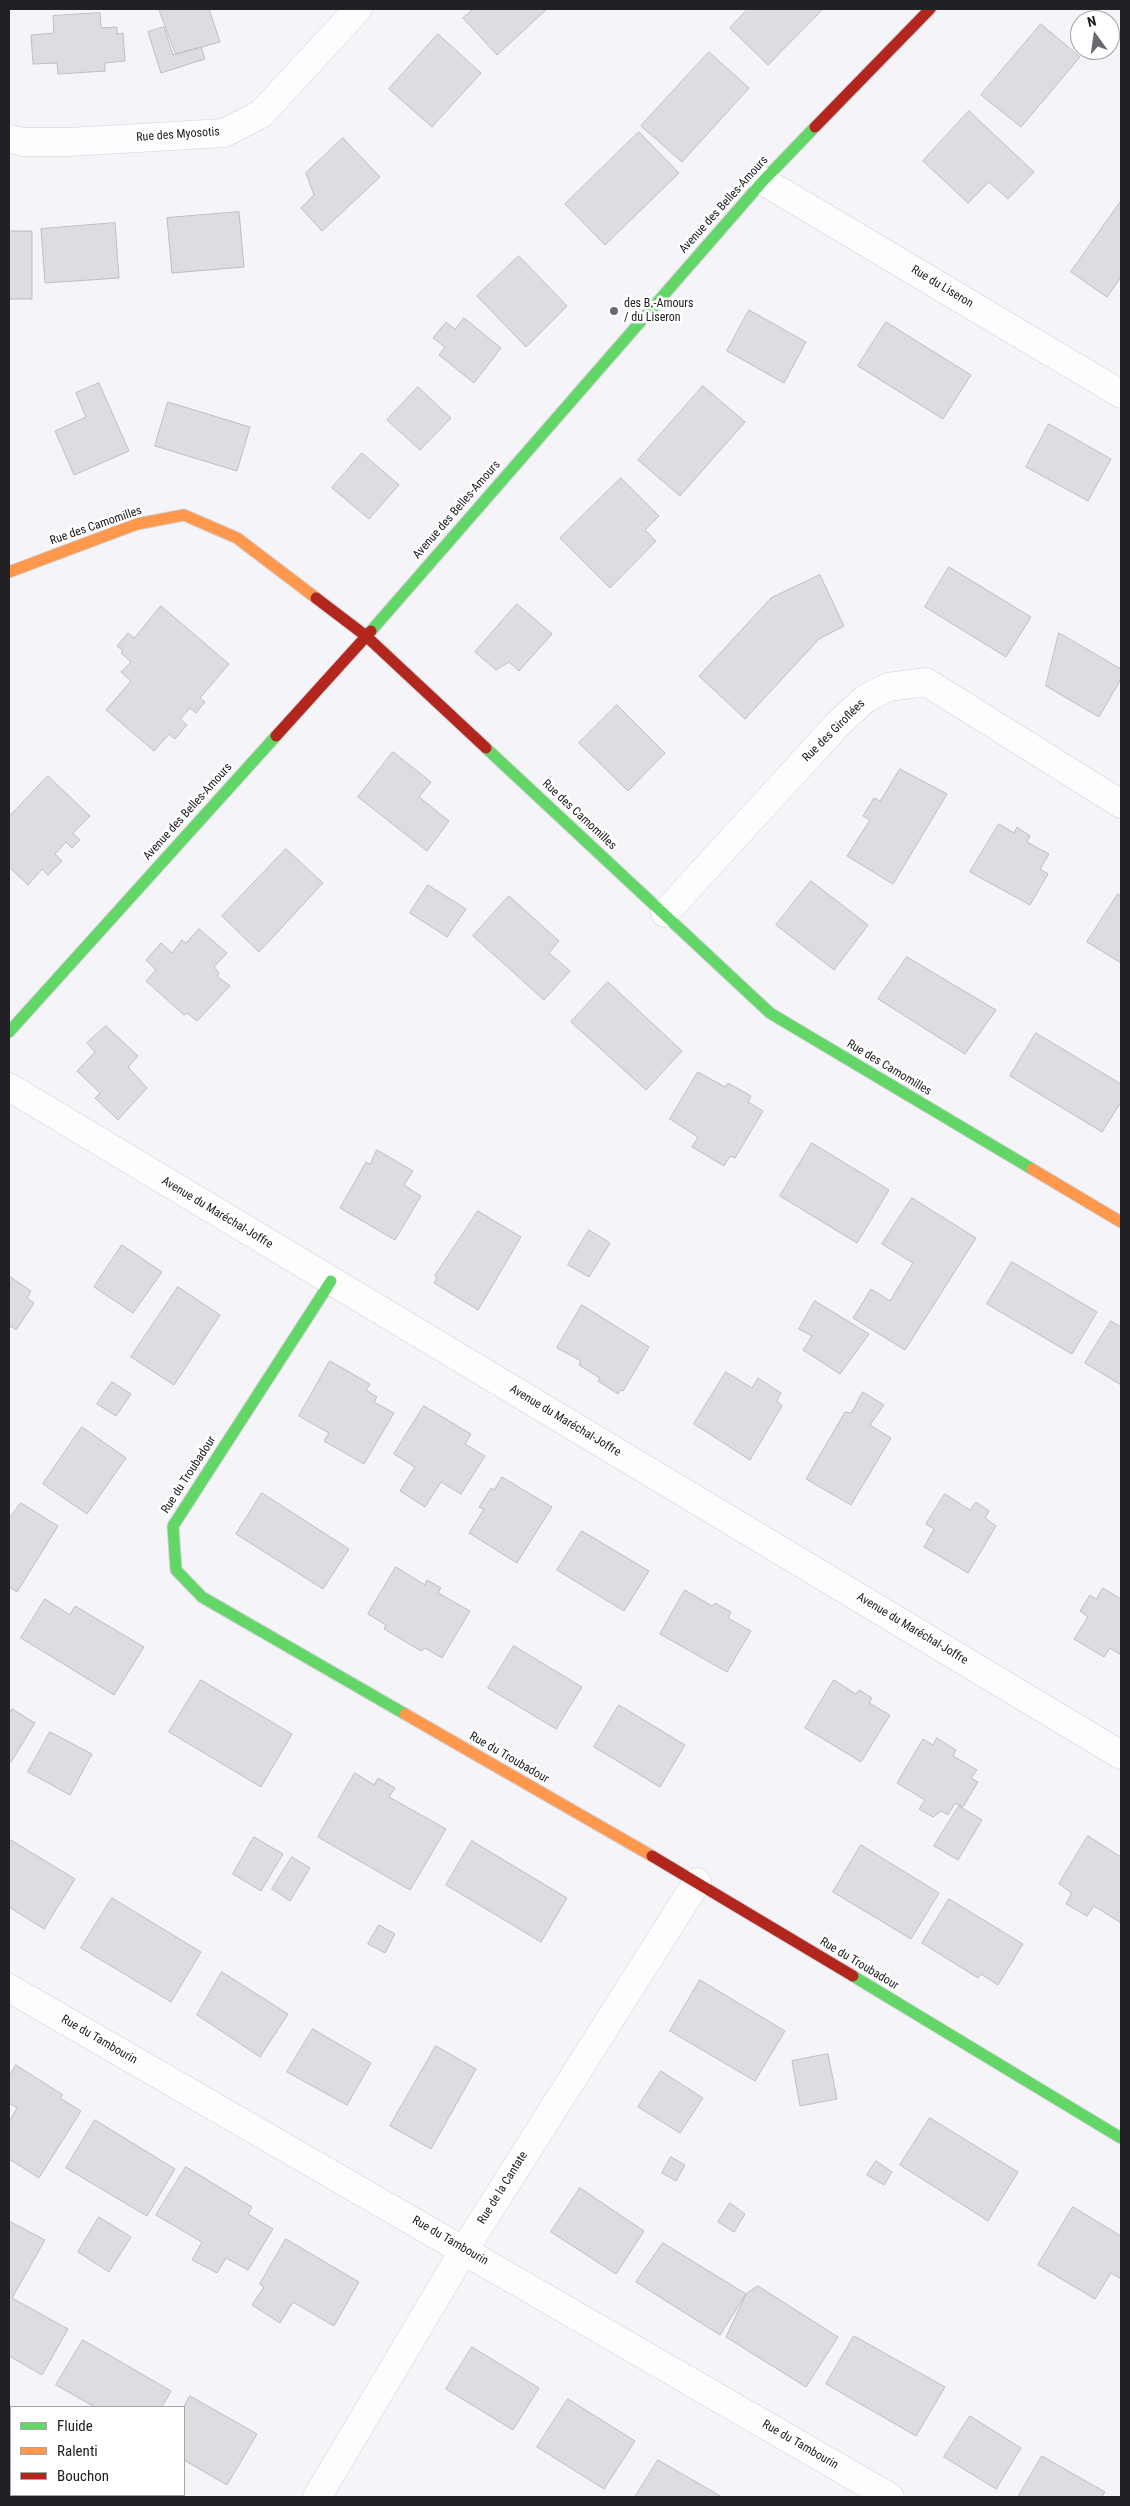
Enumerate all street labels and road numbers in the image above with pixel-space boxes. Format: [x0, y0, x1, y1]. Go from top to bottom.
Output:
street label: Rue des Myosotis [136, 125, 220, 145]
street label: Avenue des Belles-Amours [677, 153, 771, 257]
street label: Rue du Liseron [908, 263, 976, 311]
street label: Avenue des Belles-Amours [410, 458, 504, 562]
street label: Rue des Camomilles [48, 504, 144, 548]
street label: Rue des Giroflées [800, 697, 868, 765]
street label: Avenue des Belles-Amours [141, 760, 235, 864]
street label: Rue des Camomilles [539, 777, 619, 853]
street label: Rue des Camomilles [844, 1037, 934, 1099]
street label: Avenue du Maréchal-Joffre [159, 1174, 275, 1252]
street label: Avenue du Maréchal-Joffre [507, 1382, 623, 1460]
street label: Rue du Troubadour [159, 1434, 219, 1516]
street label: Avenue du Maréchal-Joffre [854, 1590, 970, 1668]
street label: Rue du Troubadour [467, 1729, 551, 1787]
street label: Rue du Troubadour [817, 1935, 901, 1993]
street label: Rue du Tambourin [58, 2012, 140, 2068]
street label: Rue de la Cantate [475, 2149, 531, 2227]
street label: Rue du Tambourin [409, 2213, 491, 2269]
street label: Rue du Tambourin [759, 2417, 841, 2473]

